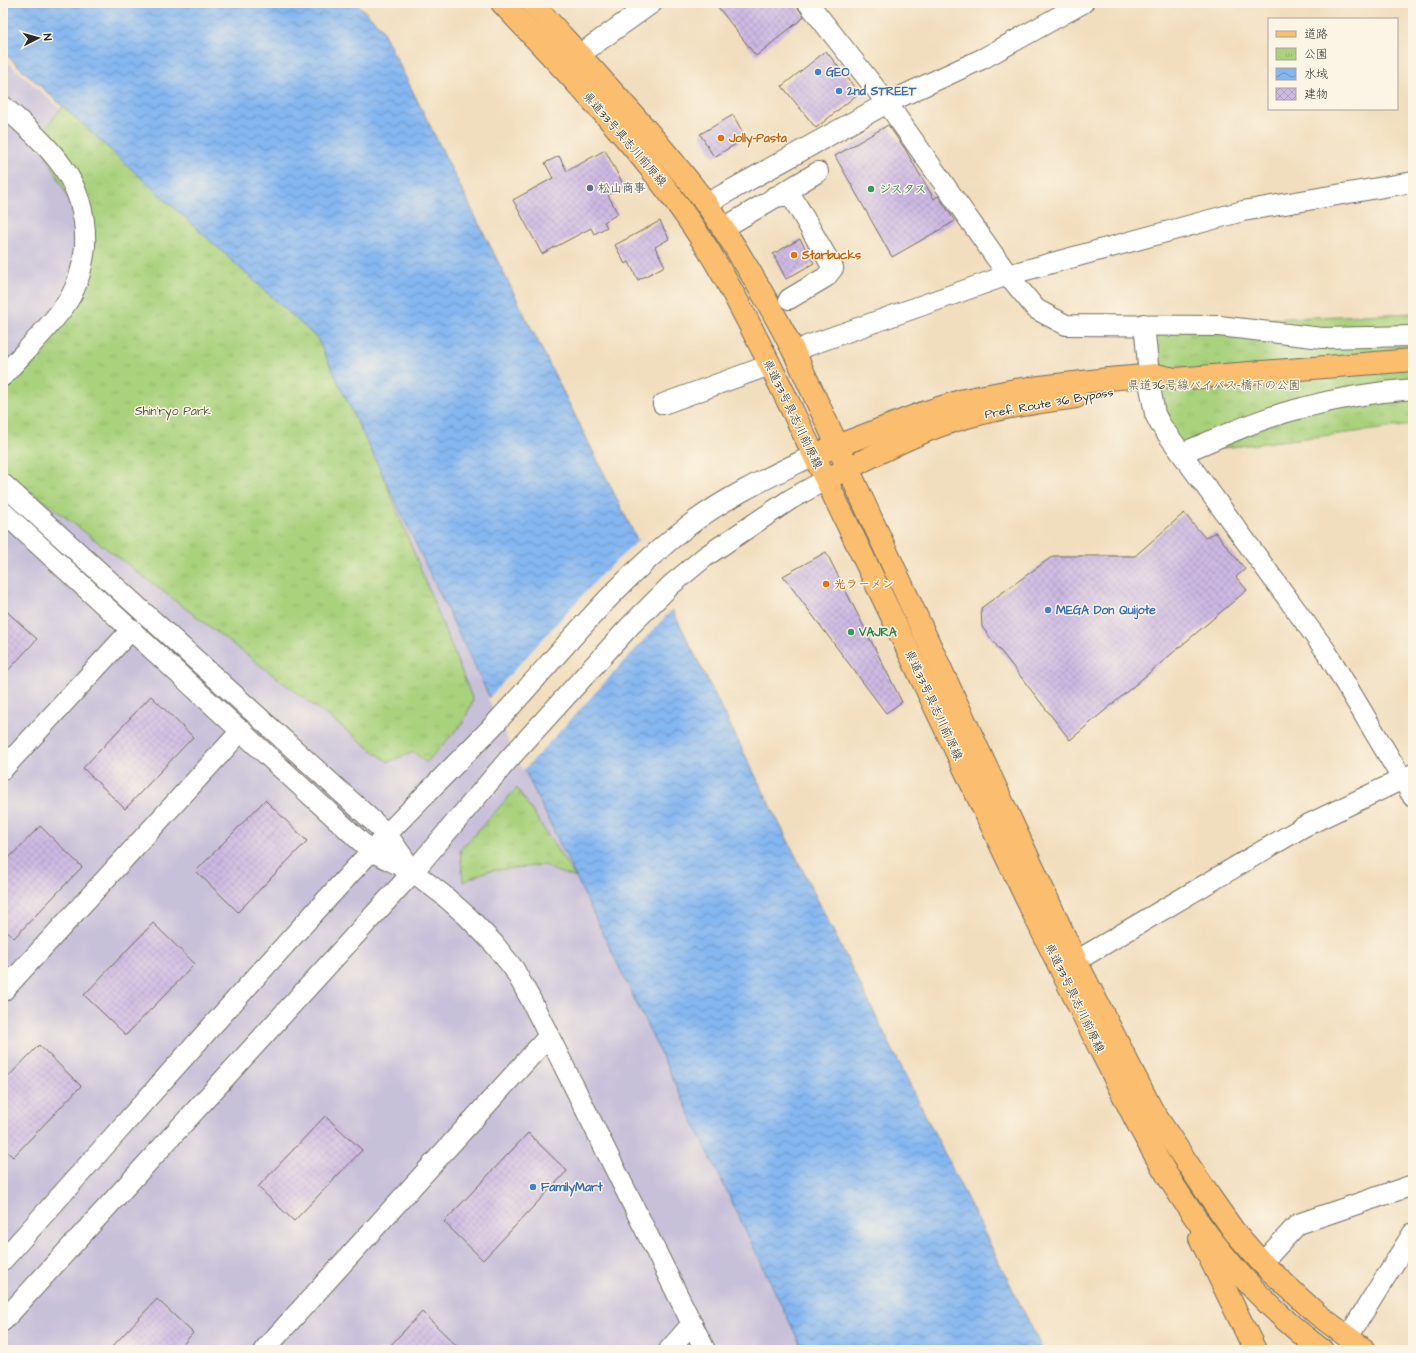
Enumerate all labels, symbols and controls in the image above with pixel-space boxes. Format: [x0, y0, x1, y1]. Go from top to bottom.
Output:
north arrow [18, 18, 58, 58]
legend [1268, 18, 1398, 110]
text: 道路 [1304, 26, 1328, 43]
text: N [40, 33, 55, 41]
text: 公園 [1304, 46, 1328, 63]
place label: GEO [826, 64, 849, 81]
text: 水域 [1304, 66, 1328, 83]
marker: GEO [813, 67, 823, 77]
place label: 2nd STREET [846, 83, 917, 100]
marker: 2nd STREET [834, 86, 844, 96]
text: 建物 [1304, 86, 1328, 103]
street label: 県道33号具志川前原線 [579, 88, 670, 190]
place label: Jolly-Pasta [728, 130, 788, 148]
marker: Jolly-Pasta [716, 133, 726, 143]
place label: 松山商事 [598, 180, 646, 197]
place label: ジスタス [879, 181, 927, 198]
marker: 松山商事 [585, 183, 595, 193]
marker: ジスタス [866, 184, 876, 194]
place label: Starbucks [801, 247, 861, 264]
marker: Starbucks [789, 250, 799, 260]
street label: 県道33号具志川前原線 [759, 356, 827, 472]
park label: 県道36号線バイパス-橋下の公園 [1127, 377, 1301, 394]
street label: Pref. Route 36 Bypass [983, 384, 1115, 424]
park label: Shin'ryo Park [135, 403, 212, 421]
place label: 光ラーメン [834, 576, 894, 593]
marker: 光ラーメン [821, 579, 831, 589]
place label: MEGA Don Quijote [1056, 602, 1156, 620]
marker: MEGA Don Quijote [1043, 605, 1053, 615]
place label: VAJRA [858, 624, 897, 641]
marker: VAJRA [846, 627, 856, 637]
street label: 県道33号具志川前原線 [900, 647, 967, 763]
street label: 県道33号具志川前原線 [1041, 940, 1109, 1056]
place label: FamilyMart [541, 1179, 603, 1197]
marker: FamilyMart [528, 1182, 538, 1192]

